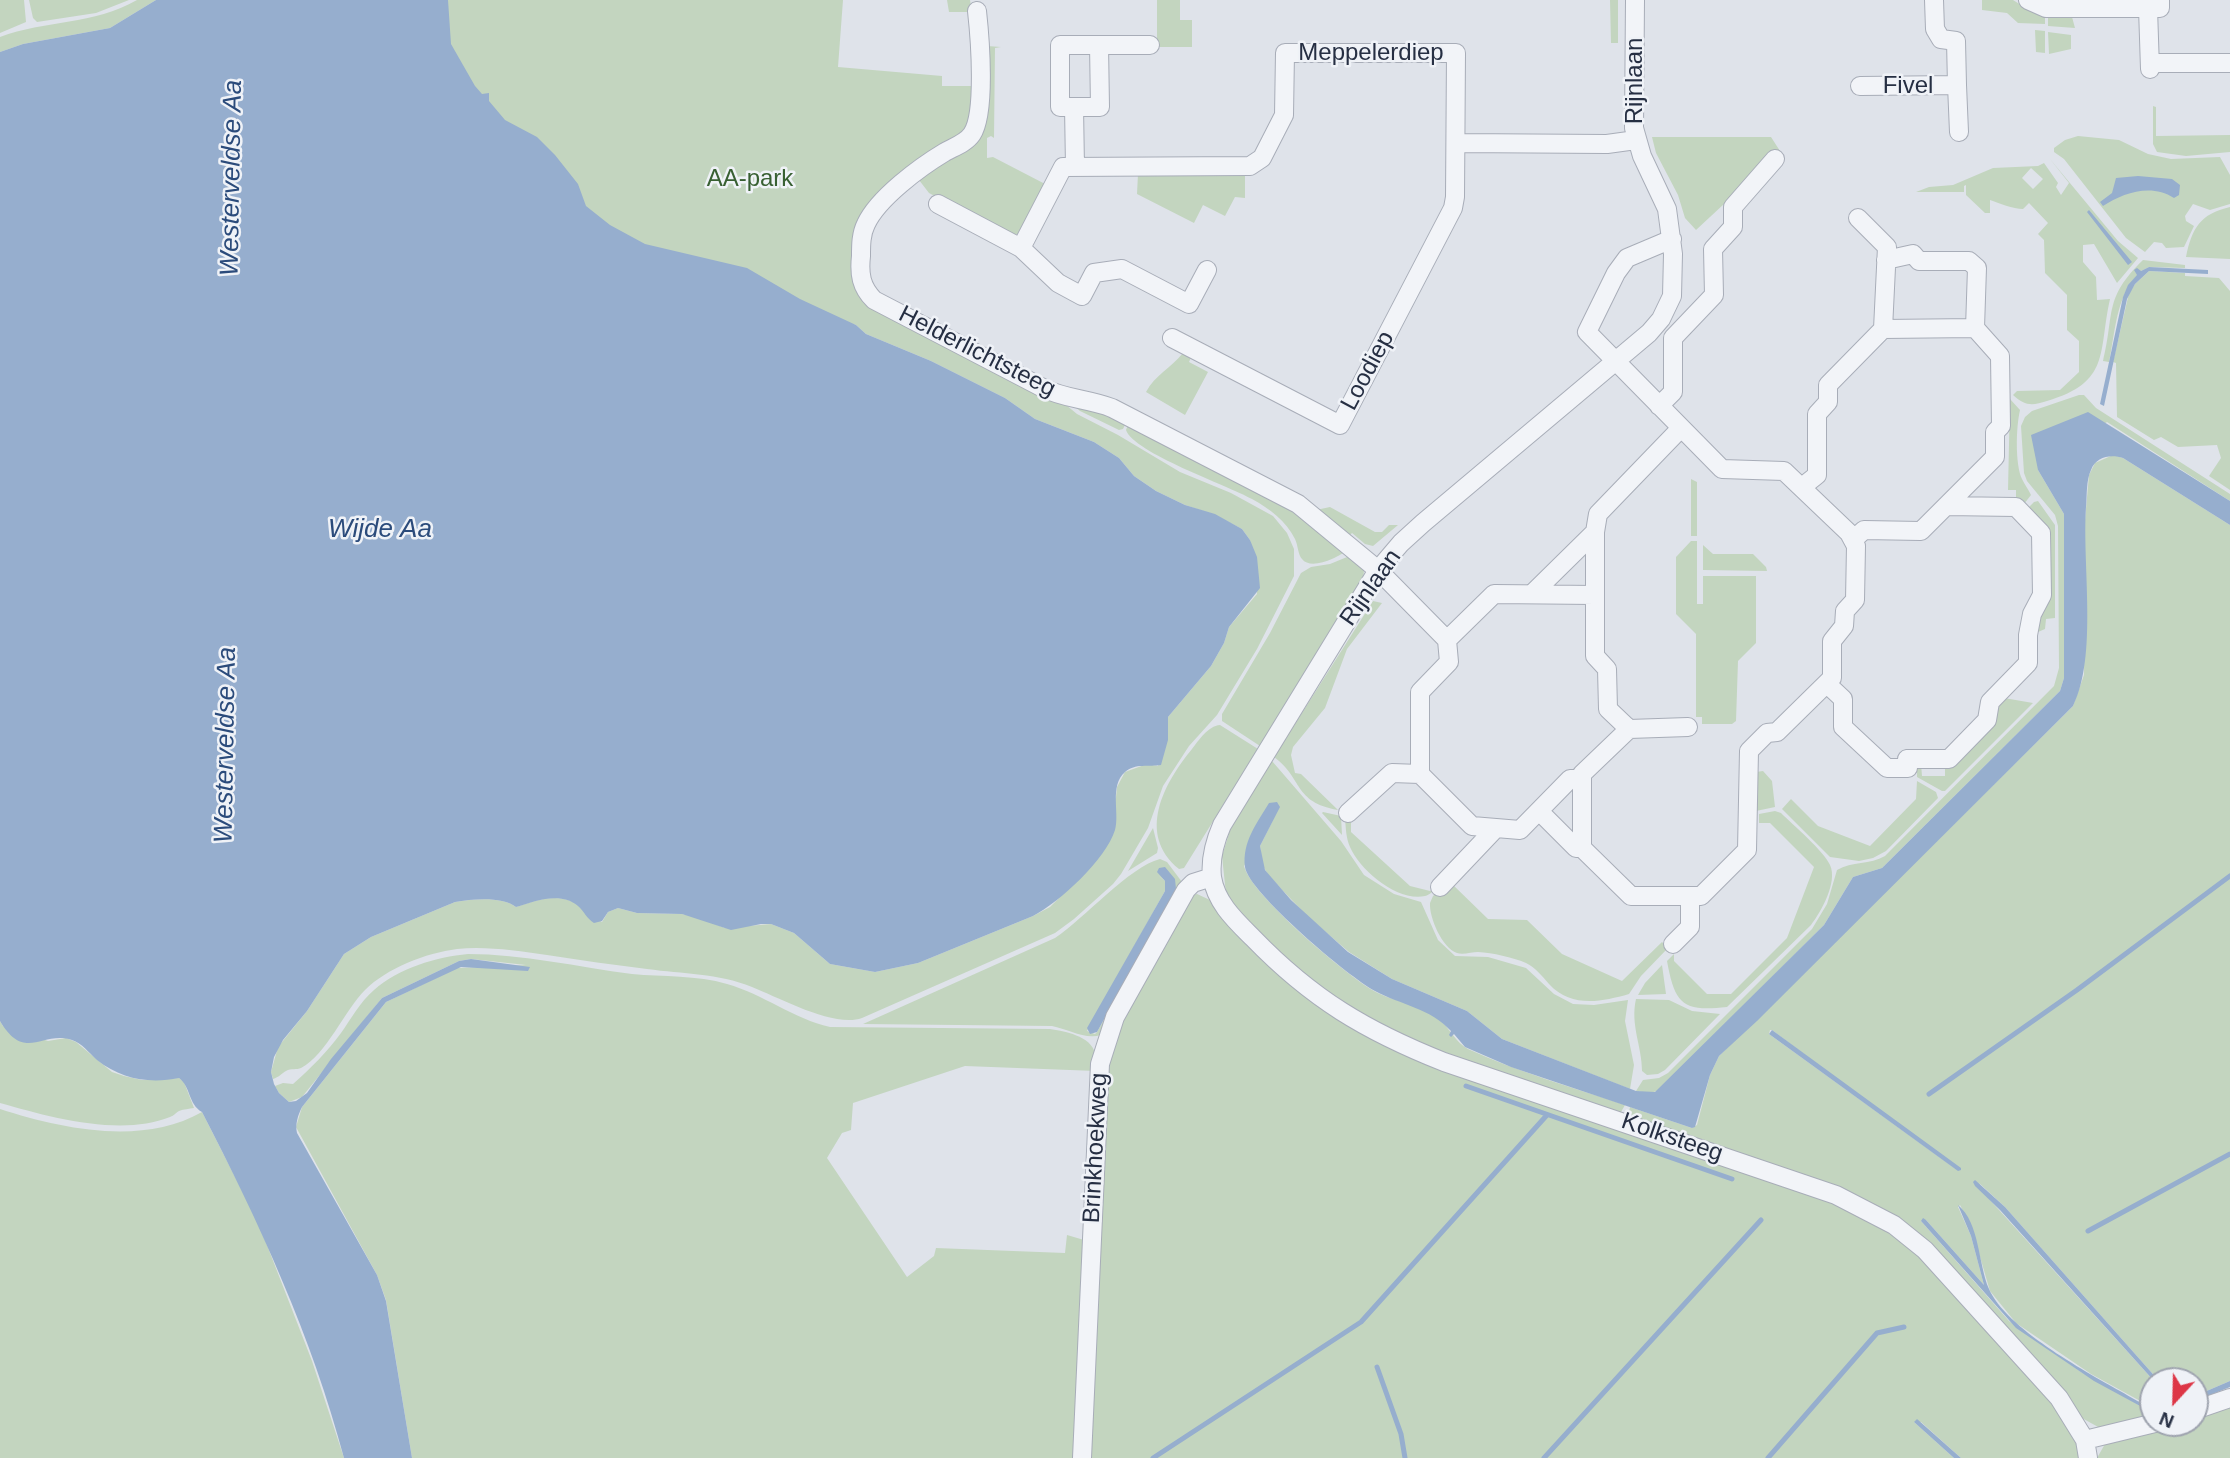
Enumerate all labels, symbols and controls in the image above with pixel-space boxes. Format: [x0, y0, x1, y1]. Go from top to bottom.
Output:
street label: Rijnlaan [1621, 38, 1649, 124]
street label: Meppelerdiep [1298, 39, 1444, 67]
street label: Fivel [1883, 72, 1933, 100]
water label: Westerveldse Aa [215, 80, 249, 276]
park label: AA-park [707, 165, 793, 193]
street label: Helderlichtsteeg [894, 300, 1060, 404]
street label: Loodiep [1335, 327, 1401, 415]
water label: Wijde Aa [328, 514, 432, 546]
street label: Rijnlaan [1334, 544, 1408, 632]
water label: Westerveldse Aa [209, 647, 243, 843]
street label: Brinkhoekweg [1078, 1072, 1114, 1224]
street label: Kolksteeg [1617, 1107, 1727, 1169]
north arrow [2139, 1367, 2209, 1437]
text: N [2156, 1408, 2177, 1432]

